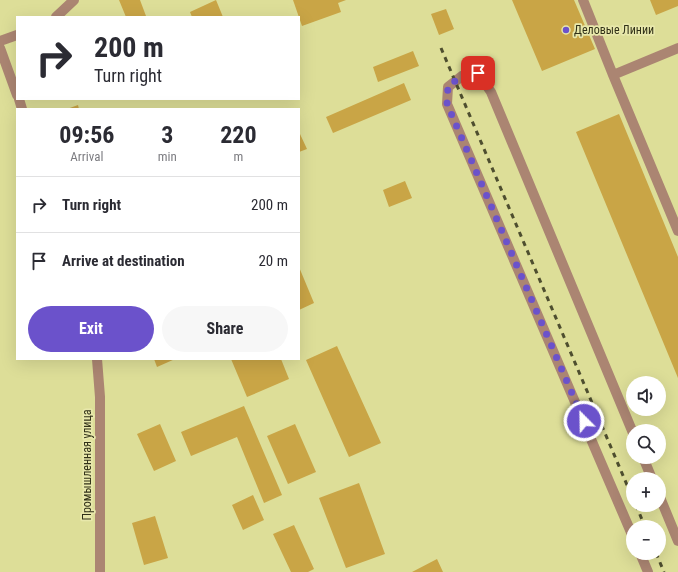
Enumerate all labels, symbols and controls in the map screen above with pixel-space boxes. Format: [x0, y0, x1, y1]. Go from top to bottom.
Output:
place label: Деловые Линии [574, 23, 654, 37]
marker: Деловые Линии [561, 25, 571, 35]
text: 200 m [94, 31, 164, 64]
icon: right [28, 32, 80, 84]
pin [461, 56, 495, 90]
icon: arrive [467, 62, 489, 84]
text: Turn right [94, 65, 162, 86]
text: 09:56 [59, 121, 114, 149]
text: 3 [161, 121, 173, 149]
text: 220 [220, 121, 257, 149]
text: Arrival [70, 149, 103, 164]
text: min [158, 149, 177, 164]
text: m [234, 149, 243, 164]
icon: right [28, 194, 50, 216]
text: Turn right [62, 196, 121, 214]
text: 200 m [251, 196, 288, 214]
icon: arrive [28, 250, 50, 272]
text: Arrive at destination [62, 252, 185, 270]
text: 20 m [258, 252, 288, 270]
button: Exit [28, 306, 154, 352]
button: Share [162, 306, 288, 352]
map controls [626, 376, 666, 560]
button: sound [626, 376, 666, 416]
position arrow [563, 400, 605, 442]
street label: Промышленная улица [80, 409, 94, 521]
button: search [626, 424, 666, 464]
button: + [626, 472, 666, 512]
button: − [626, 520, 666, 560]

